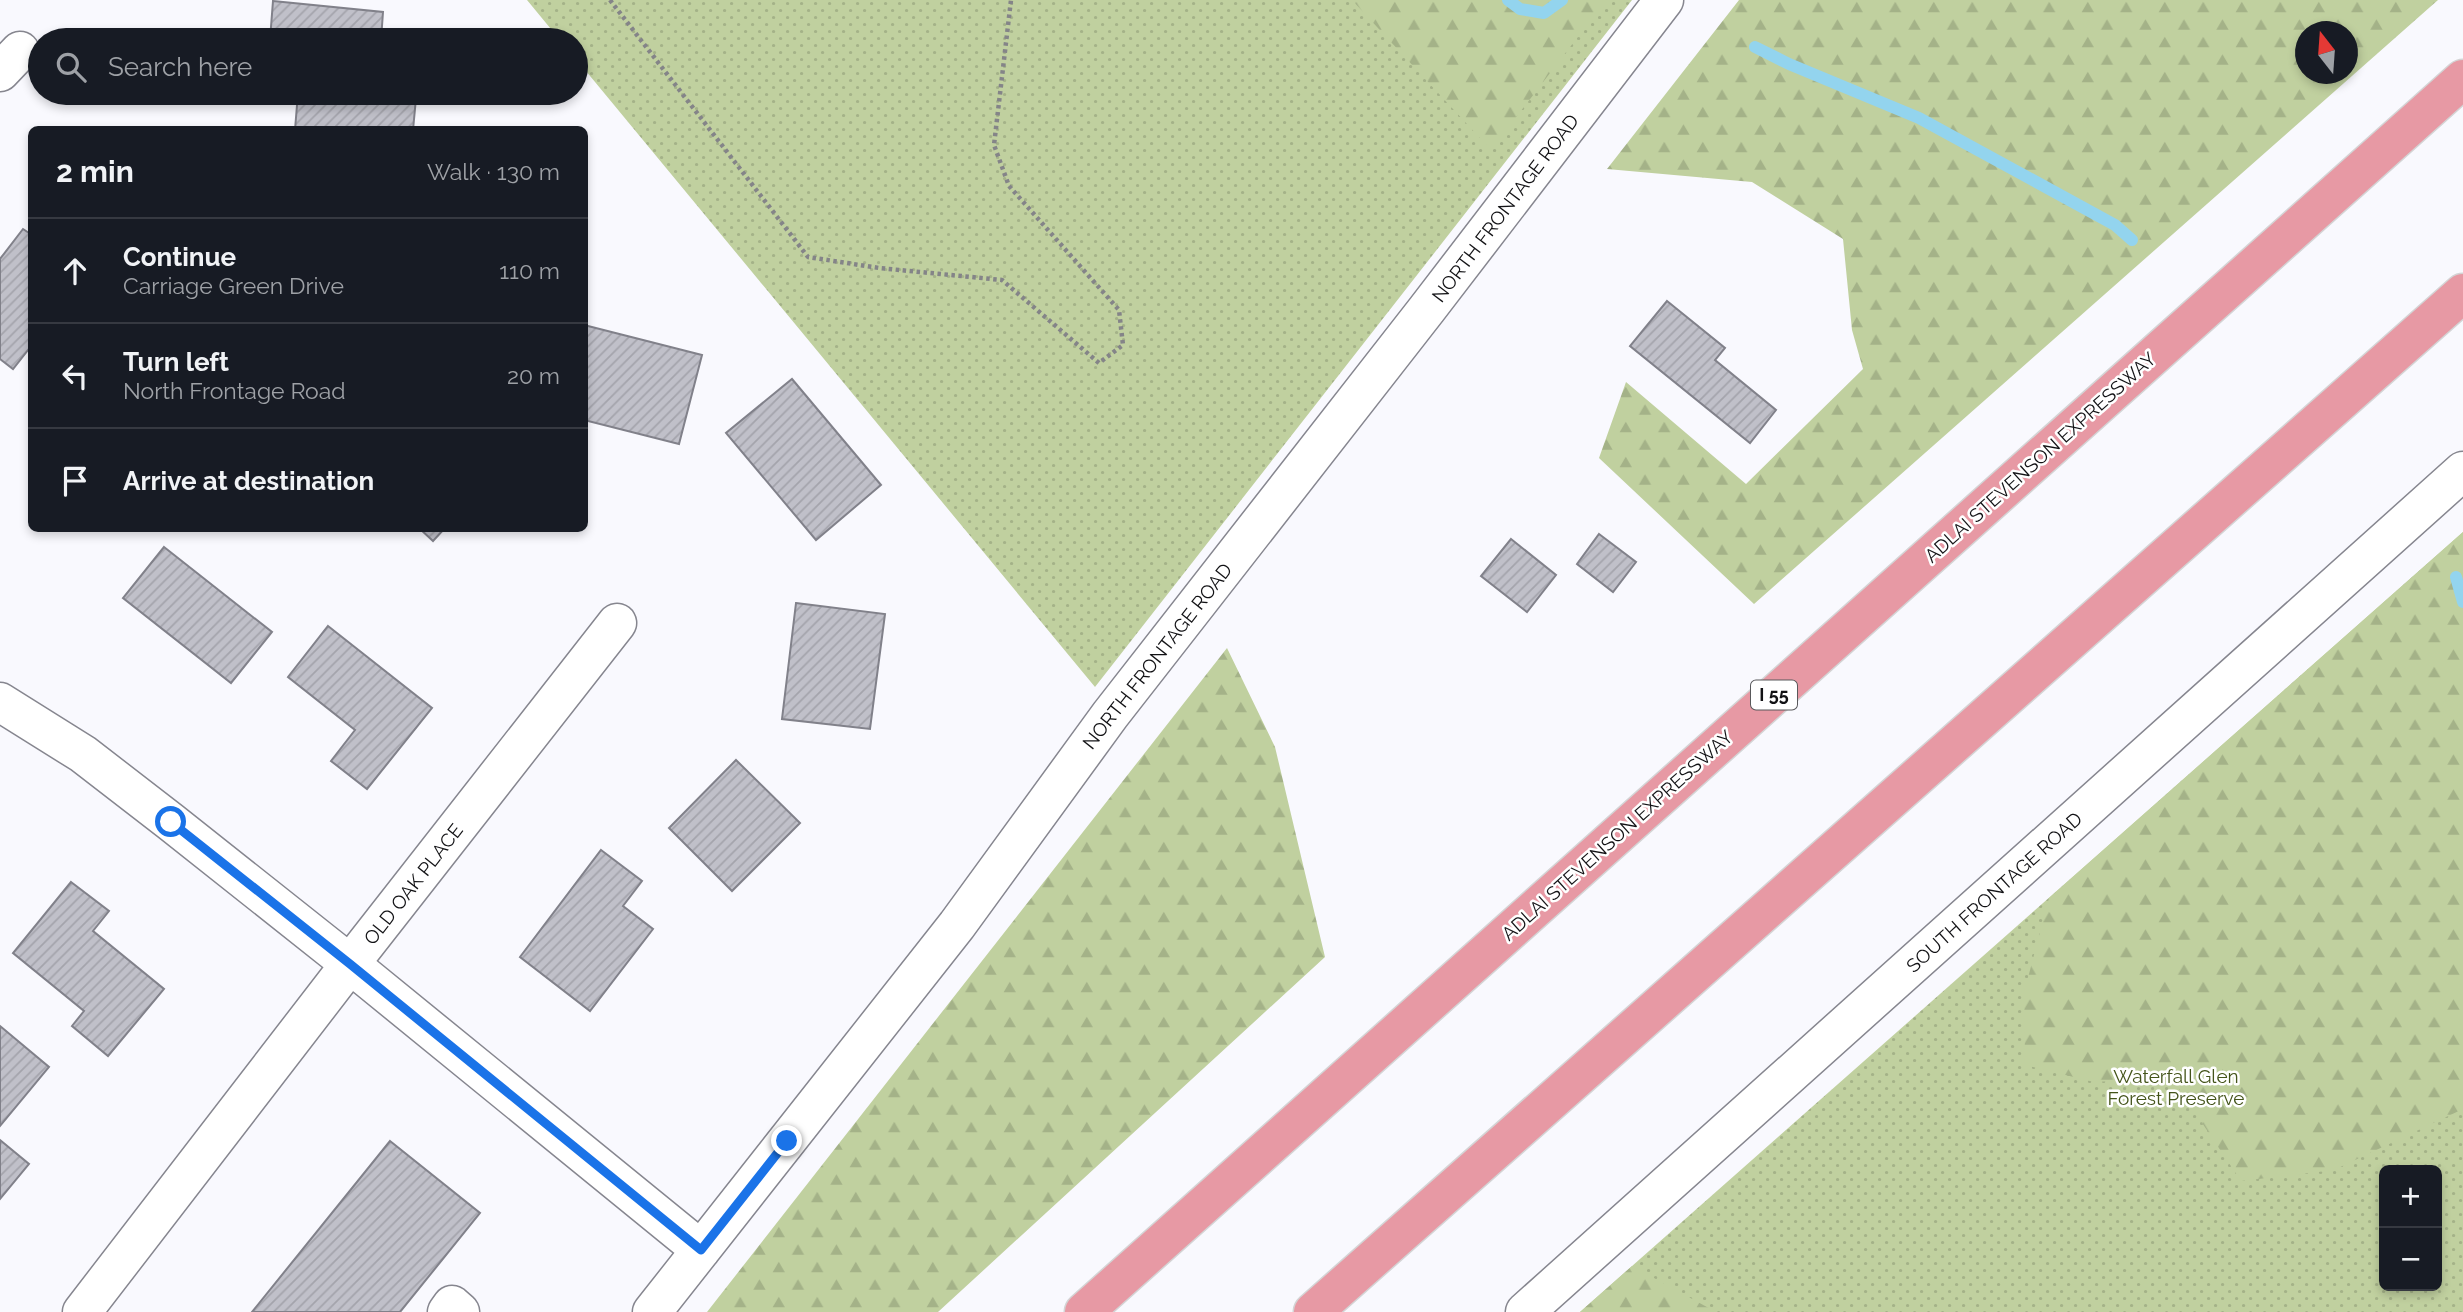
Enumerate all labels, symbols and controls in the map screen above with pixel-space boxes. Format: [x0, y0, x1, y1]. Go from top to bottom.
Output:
north arrow [2295, 21, 2358, 84]
search box [28, 28, 588, 105]
icon: search [52, 48, 90, 86]
text: Search here [108, 52, 252, 82]
street label: NORTH FRONTAGE ROAD [1427, 110, 1583, 306]
text: 2 min [56, 154, 134, 189]
text: Walk · 130 m [427, 158, 560, 185]
text: Continue [123, 242, 236, 272]
icon: ahead [56, 252, 94, 290]
text: 110 m [499, 257, 560, 284]
text: Carriage Green Drive [123, 272, 344, 299]
text: Turn left [123, 347, 229, 377]
street label: ADLAI STEVENSON EXPRESSWAY [1920, 347, 2161, 567]
icon: left [56, 357, 94, 395]
text: 20 m [507, 362, 560, 389]
text: North Frontage Road [123, 377, 346, 404]
icon: arrive [56, 462, 94, 500]
text: Arrive at destination [123, 466, 374, 496]
street label: NORTH FRONTAGE ROAD [1078, 559, 1236, 753]
road number: I 55 [1751, 680, 1797, 710]
street label: ADLAI STEVENSON EXPRESSWAY [1497, 725, 1738, 945]
route start [155, 806, 186, 837]
street label: SOUTH FRONTAGE ROAD [1902, 807, 2086, 977]
street label: OLD OAK PLACE [359, 819, 467, 949]
park label: Waterfall Glen Forest Preserve [2107, 1065, 2245, 1109]
route end [771, 1125, 802, 1156]
map controls [2379, 1165, 2442, 1291]
button: + [2379, 1165, 2442, 1228]
button: − [2379, 1228, 2442, 1291]

